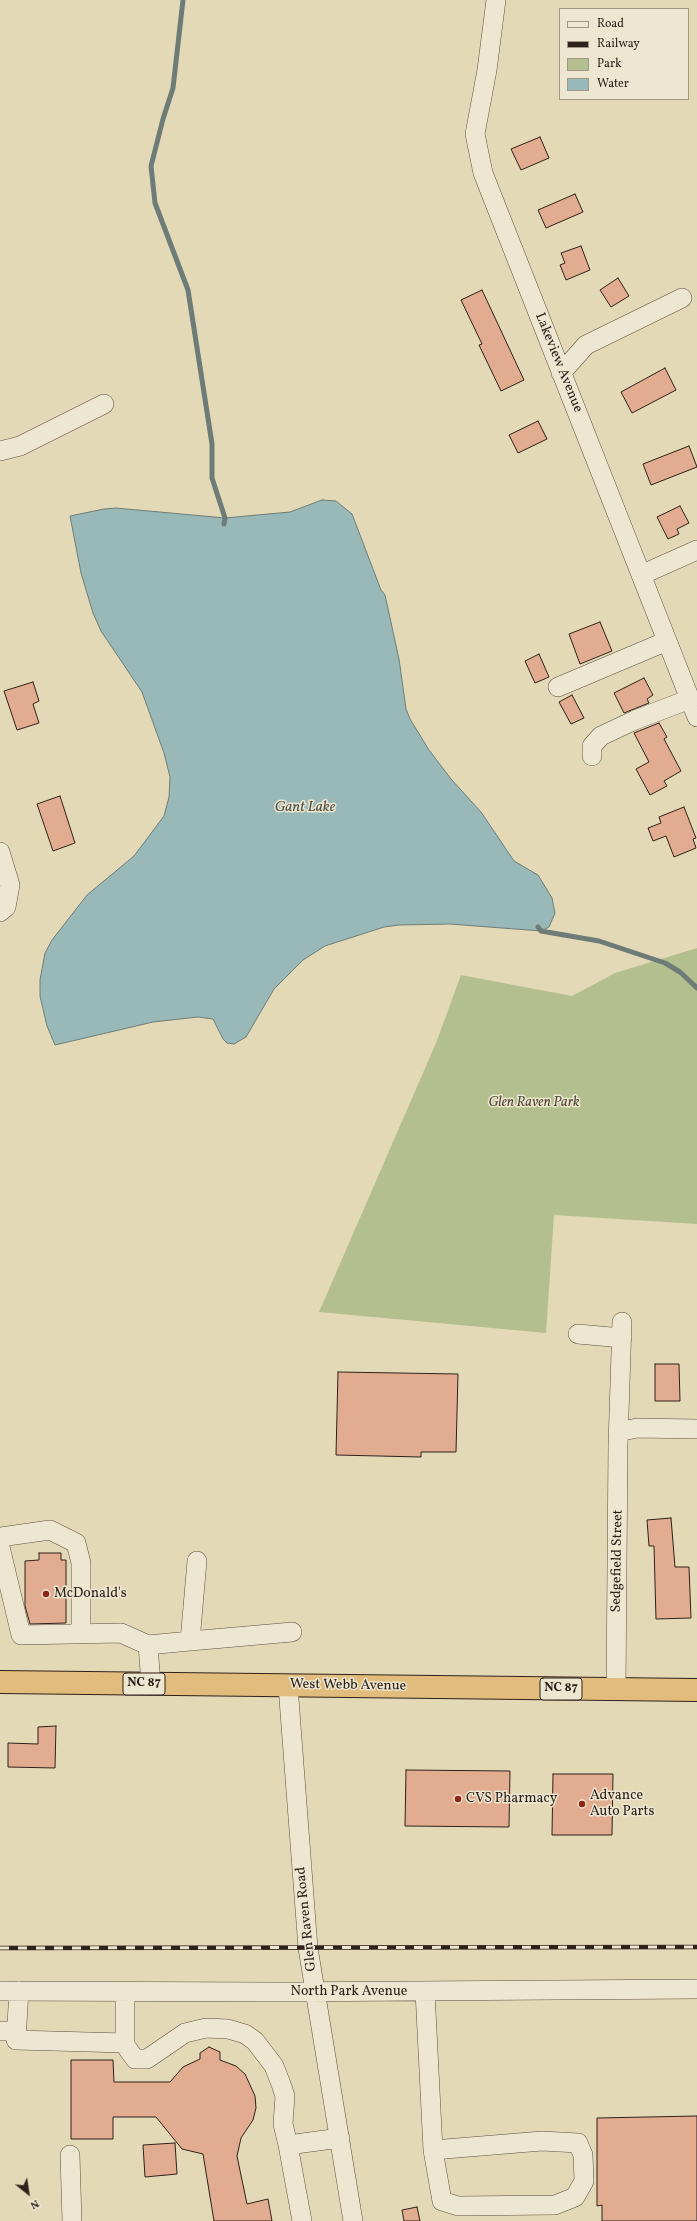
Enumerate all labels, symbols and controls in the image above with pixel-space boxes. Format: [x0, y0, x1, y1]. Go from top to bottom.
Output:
legend [559, 8, 689, 100]
text: Road [597, 16, 624, 32]
text: Railway [597, 36, 640, 52]
text: Park [597, 56, 622, 72]
text: Water [597, 76, 629, 92]
street label: Lakeview Avenue [530, 311, 586, 415]
water label: Gant Lake [275, 799, 335, 817]
park label: Glen Raven Park [489, 1095, 579, 1111]
street label: Sedgefield Street [609, 1509, 627, 1613]
place label: McDonald's [54, 1586, 127, 1602]
marker: McDonald's [41, 1589, 51, 1599]
road number: NC 87 [123, 1673, 165, 1695]
street label: West Webb Avenue [290, 1677, 406, 1695]
road number: NC 87 [540, 1678, 582, 1700]
place label: Advance Auto Parts [590, 1788, 654, 1820]
place label: CVS Pharmacy [466, 1791, 557, 1807]
marker: CVS Pharmacy [453, 1794, 463, 1804]
marker: Advance Auto Parts [577, 1799, 587, 1809]
street label: Glen Raven Road [293, 1866, 321, 1972]
street label: North Park Avenue [291, 1984, 407, 2000]
north arrow [8, 2173, 48, 2213]
text: N [27, 2195, 41, 2212]

